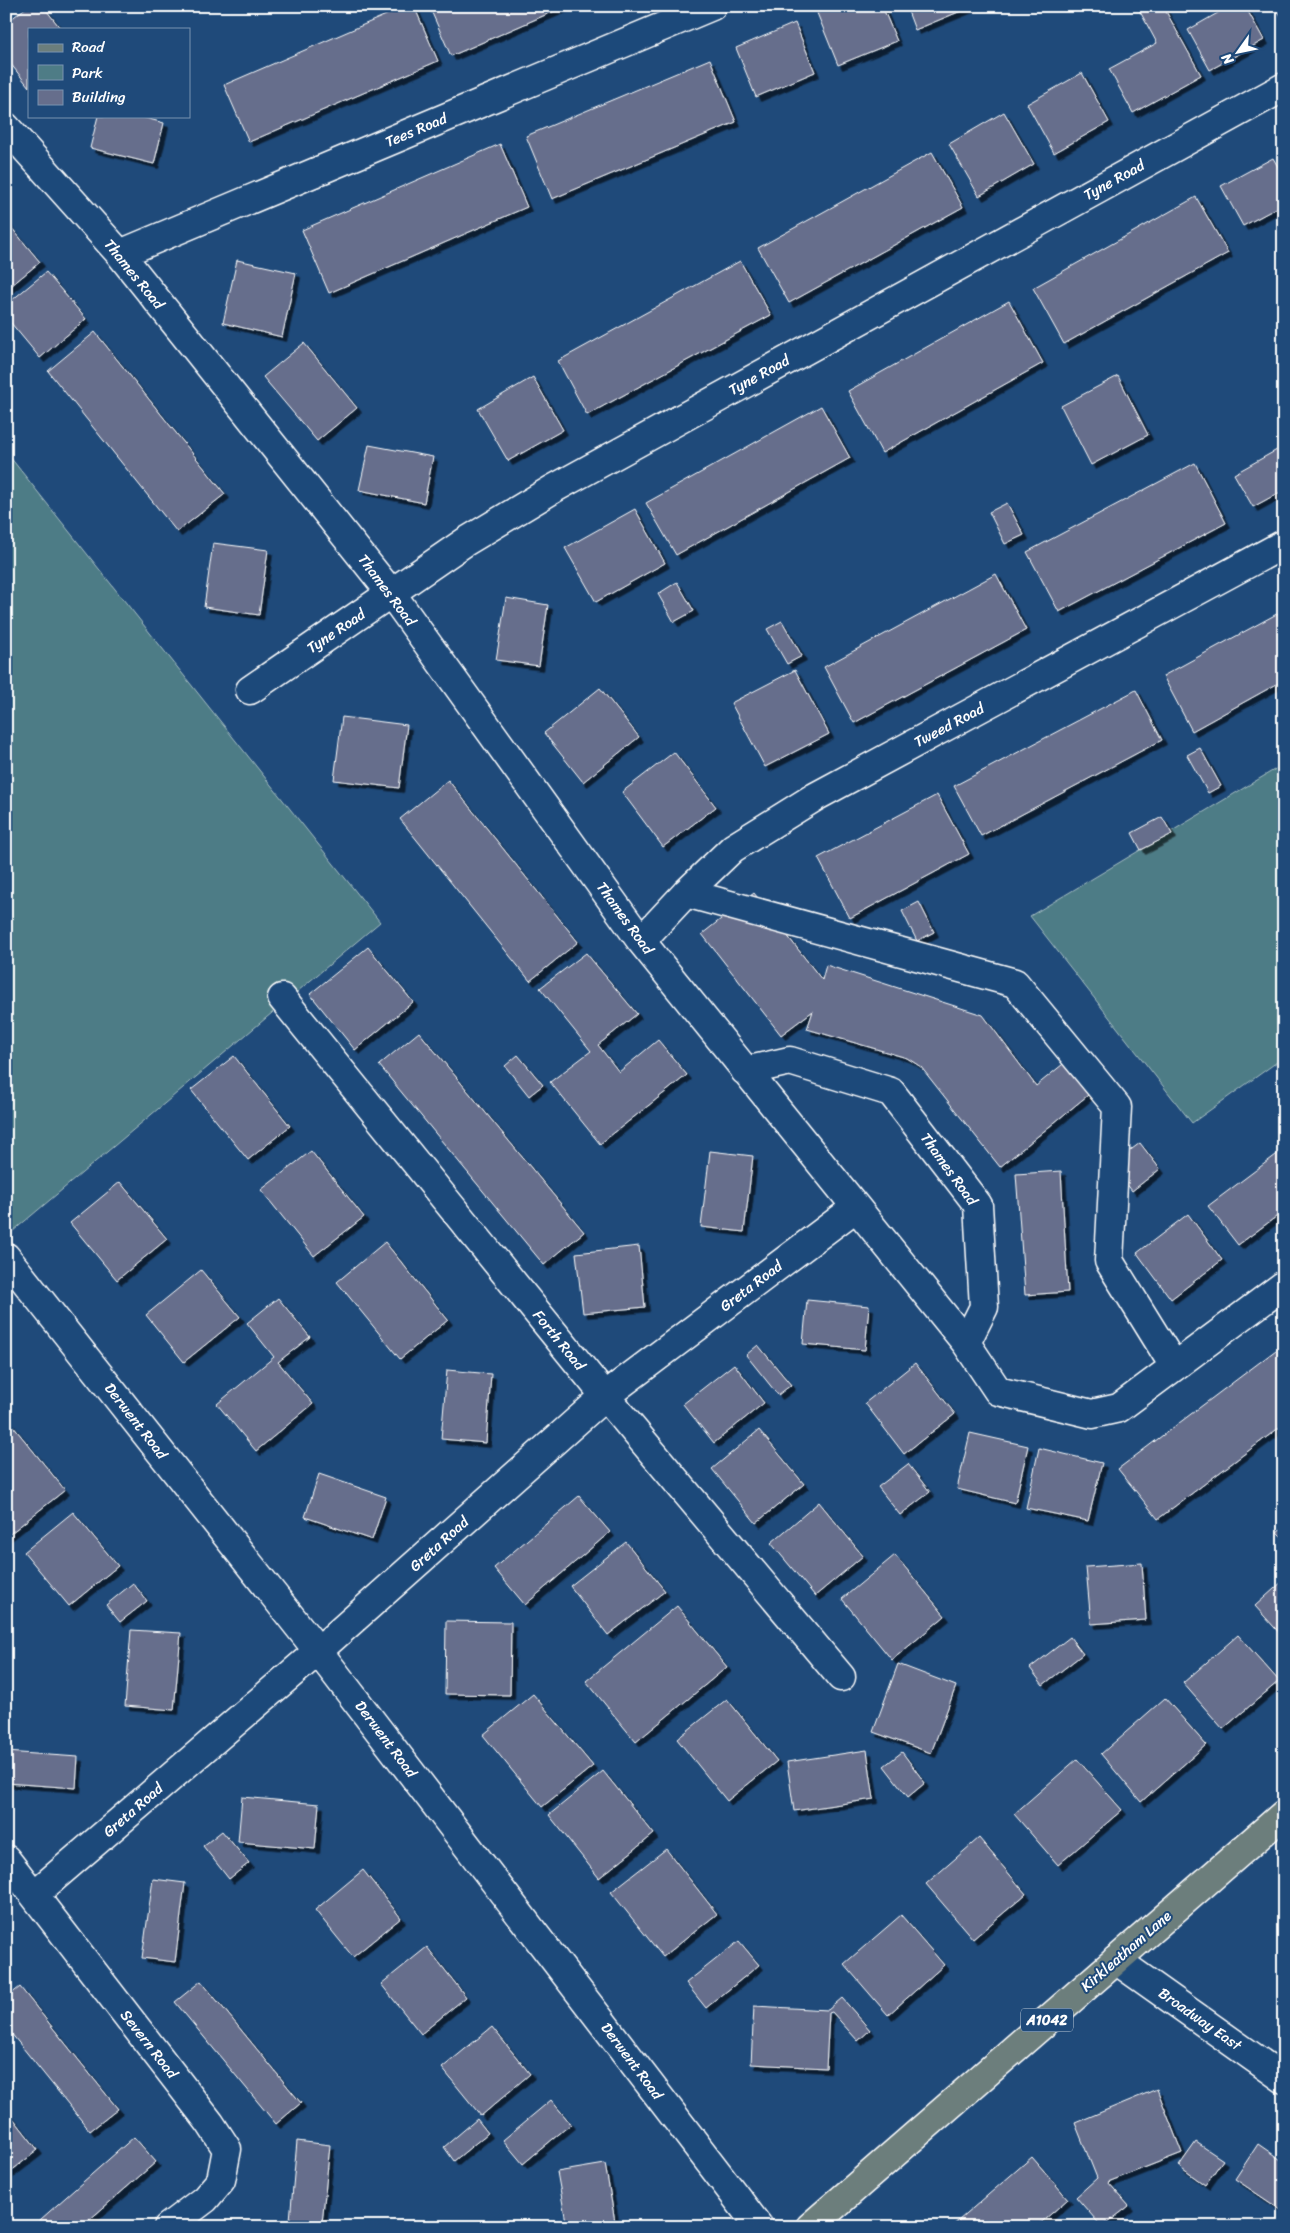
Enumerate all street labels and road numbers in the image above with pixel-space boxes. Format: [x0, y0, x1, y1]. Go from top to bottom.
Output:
street label: Tees Road [381, 105, 452, 155]
street label: Tyne Road [1079, 152, 1150, 208]
street label: Thames Road [97, 233, 172, 316]
street label: Tyne Road [724, 347, 795, 403]
street label: Thames Road [351, 548, 424, 633]
street label: Tyne Road [301, 601, 372, 660]
street label: Tweed Road [909, 695, 990, 754]
street label: Thames Road [590, 876, 661, 961]
street label: Thames Road [914, 1127, 985, 1212]
street label: Greta Road [714, 1253, 789, 1318]
street label: Forth Road [526, 1304, 593, 1377]
street label: Derwent Road [98, 1377, 175, 1466]
street label: Greta Road [403, 1509, 476, 1578]
street label: Derwent Road [348, 1695, 425, 1784]
street label: Greta Road [97, 1775, 170, 1844]
street label: Kirkleatham Lane [1074, 1904, 1178, 1998]
street label: Broadway East [1153, 1981, 1248, 2058]
street label: Severn Road [114, 2004, 185, 2085]
road number: A1042 [1021, 2008, 1073, 2032]
street label: Derwent Road [594, 2017, 671, 2106]

